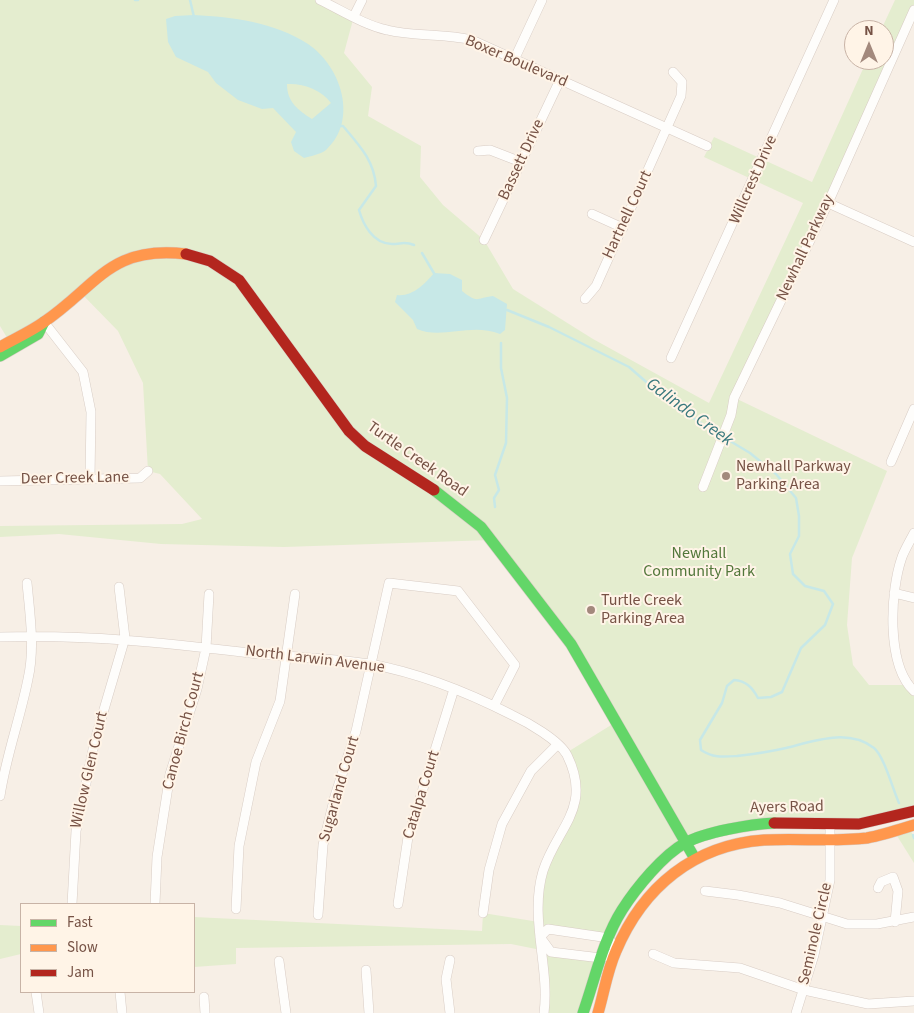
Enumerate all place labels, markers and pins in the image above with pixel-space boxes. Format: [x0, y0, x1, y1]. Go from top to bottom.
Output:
place label: Newhall Parkway Parking Area [736, 457, 851, 495]
marker: Newhall Parkway Parking Area [720, 470, 732, 482]
place label: Turtle Creek Parking Area [601, 591, 685, 629]
marker: Turtle Creek Parking Area [585, 604, 597, 616]

